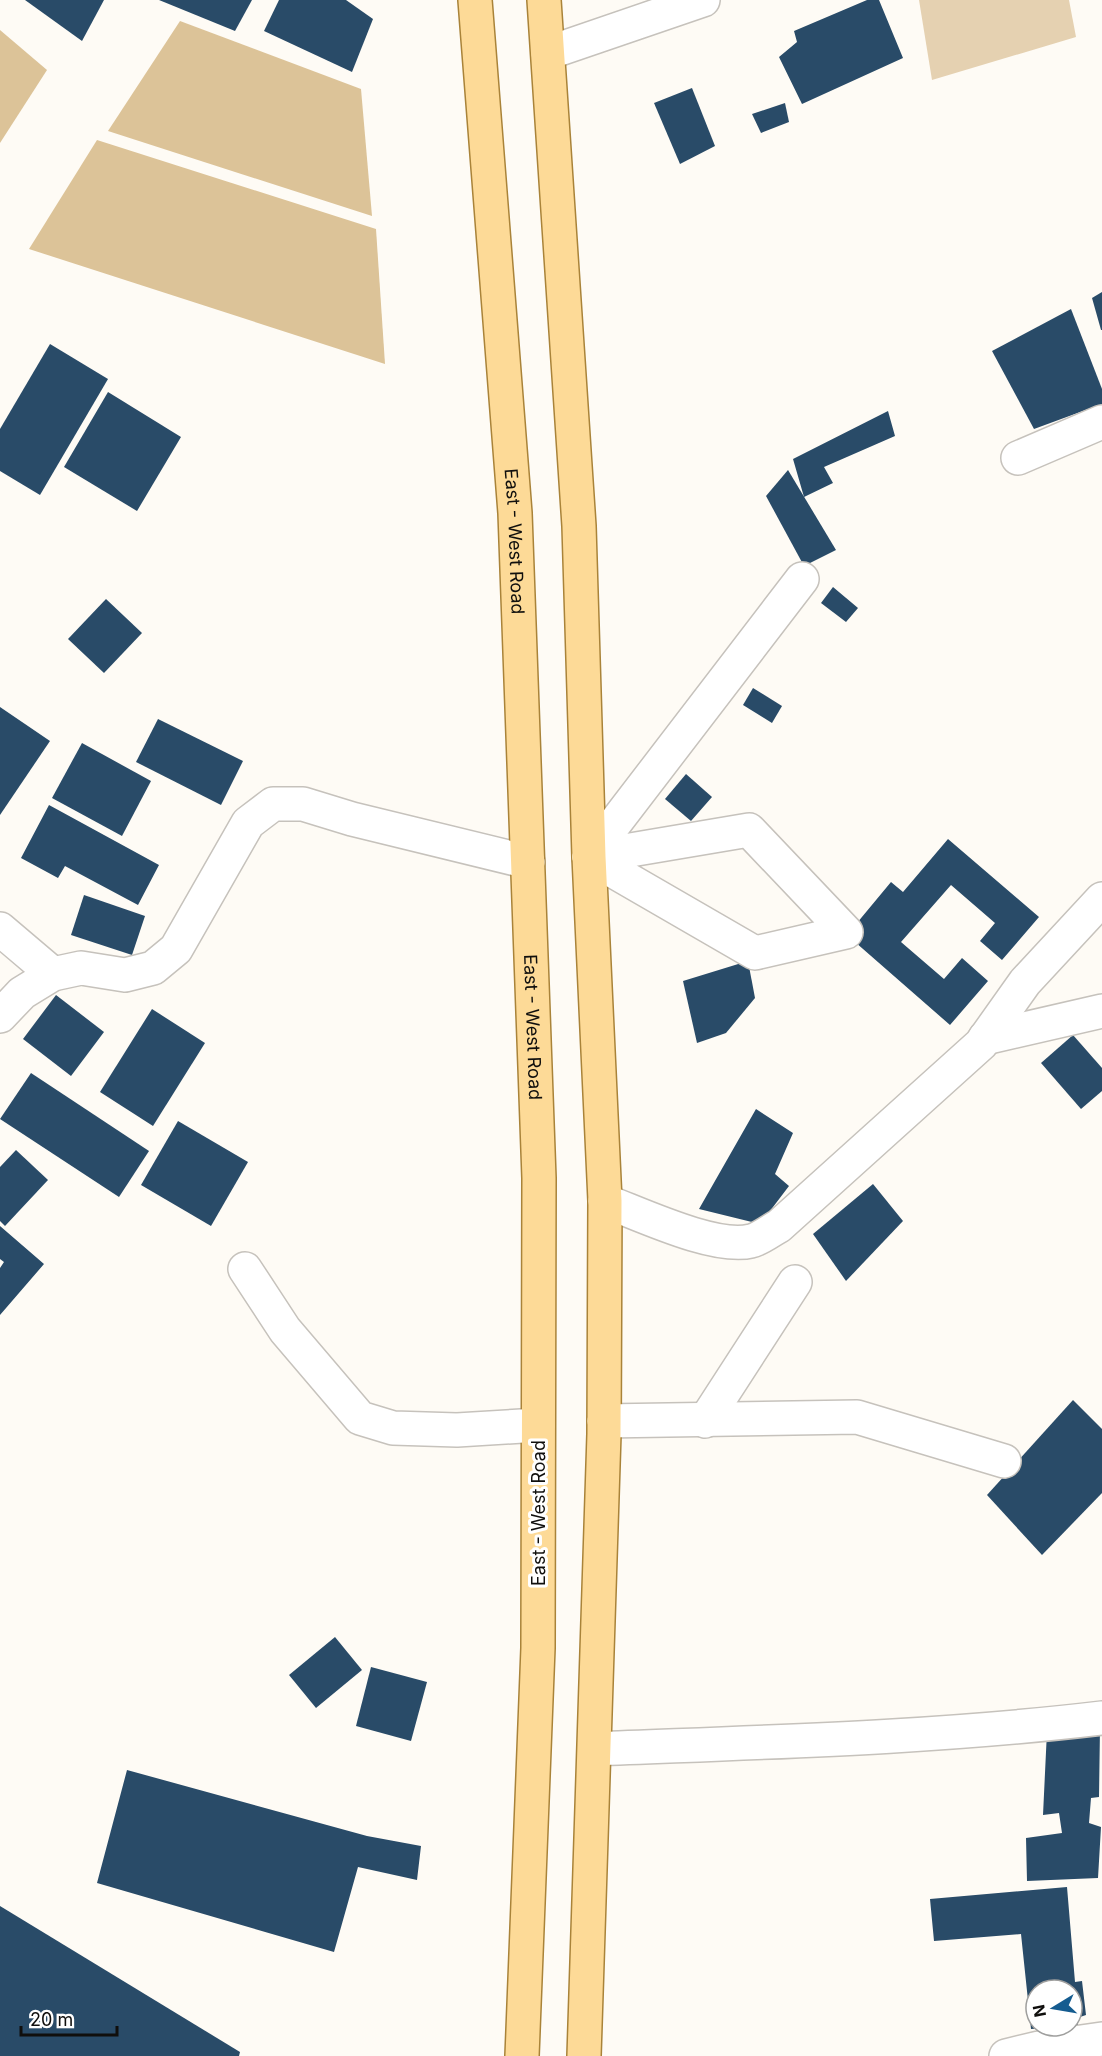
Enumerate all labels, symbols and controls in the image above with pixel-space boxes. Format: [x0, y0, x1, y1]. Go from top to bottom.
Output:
street label: East - West Road [501, 468, 529, 615]
street label: East - West Road [520, 954, 547, 1100]
street label: East - West Road [528, 1440, 549, 1586]
north arrow [1024, 1978, 1084, 2038]
scale bar [21, 1999, 117, 2037]
text: N [1028, 2003, 1050, 2019]
text: 20 m [30, 2009, 73, 2030]

